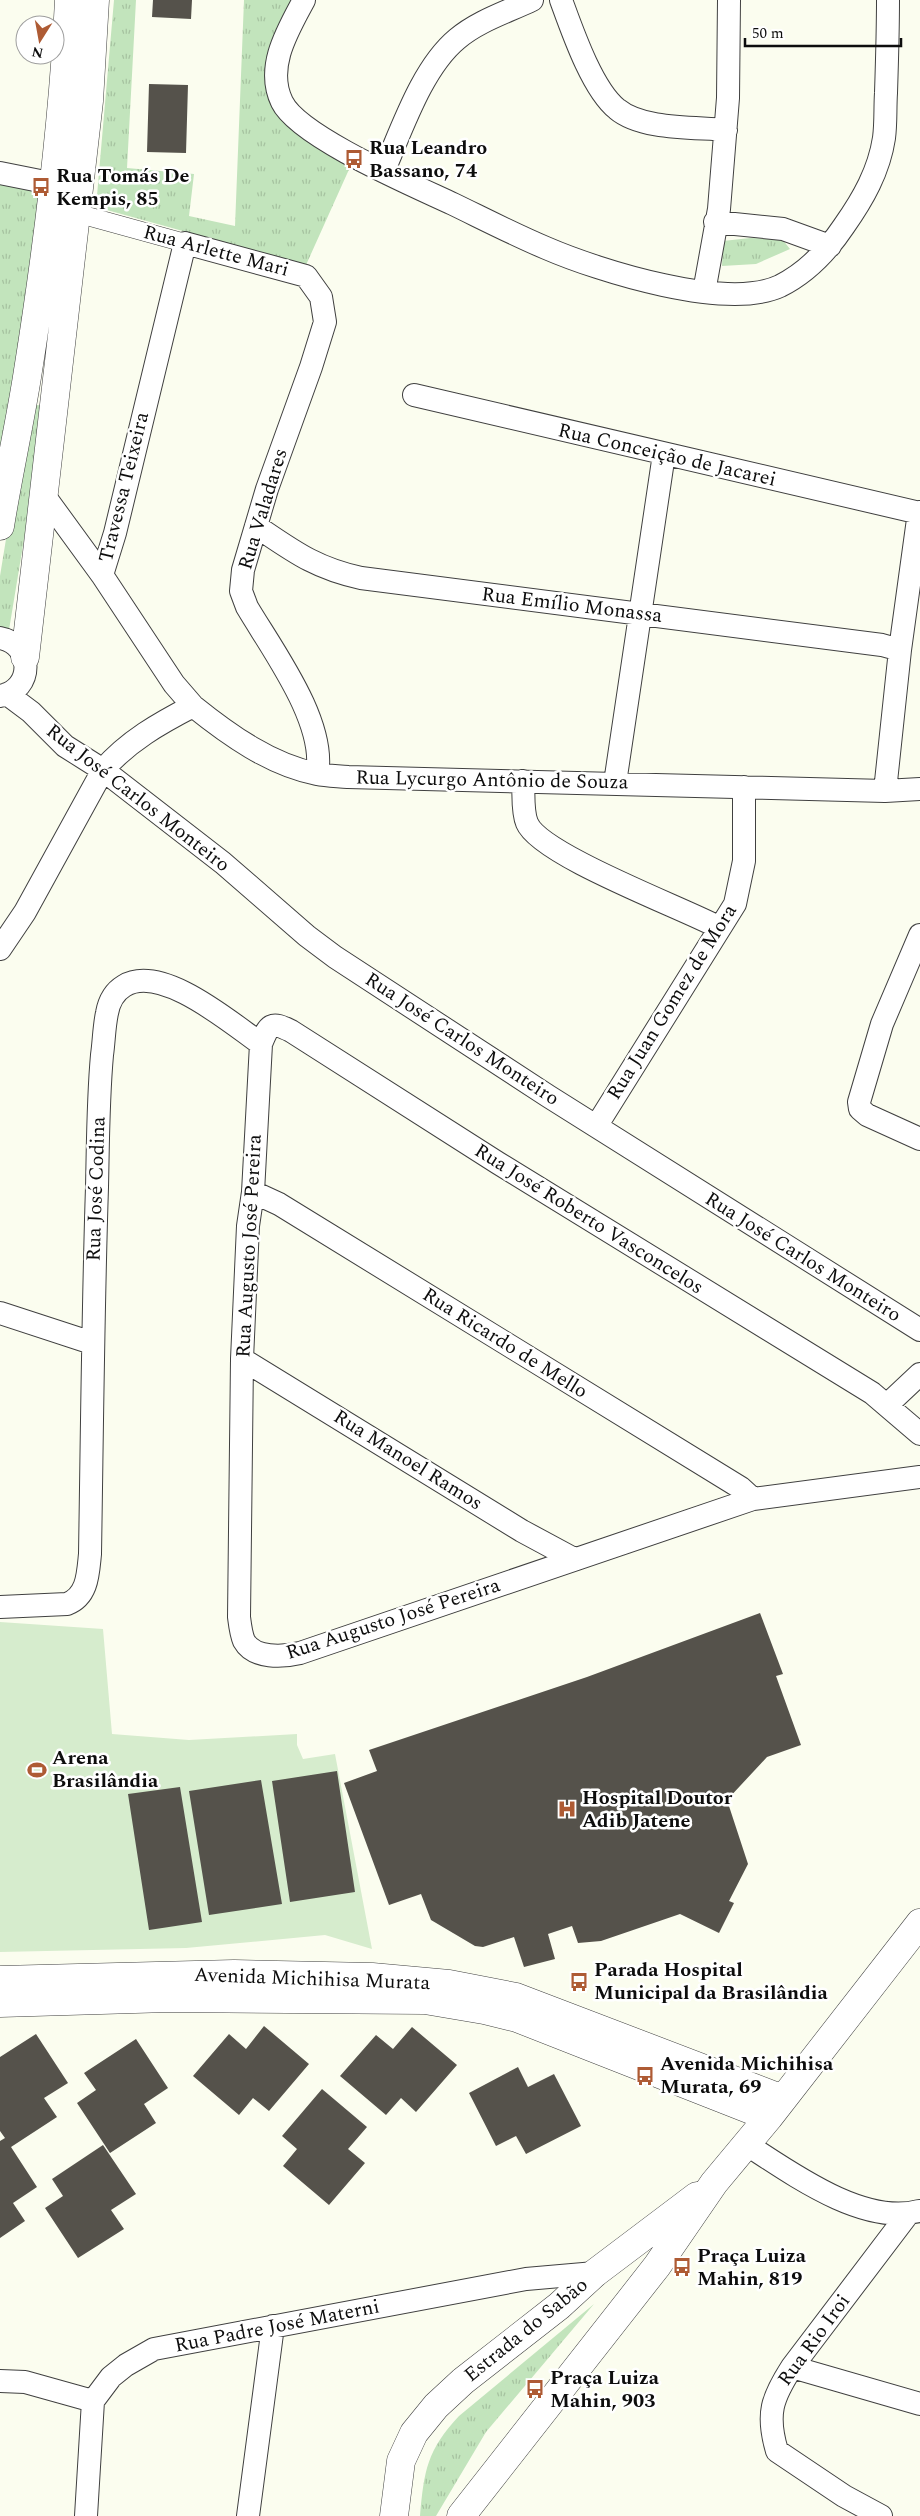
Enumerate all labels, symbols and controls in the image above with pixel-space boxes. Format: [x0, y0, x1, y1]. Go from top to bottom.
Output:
north arrow [15, 15, 65, 65]
scale bar [745, 15, 901, 47]
text: 50 m [752, 22, 784, 45]
text: N [30, 41, 45, 64]
place label: Rua Leandro Bassano, 74 [369, 133, 487, 186]
bus stop icon: Rua Leandro Bassano, 74 [343, 148, 365, 170]
place label: Rua Tomás De Kempis, 85 [56, 161, 190, 214]
bus stop icon: Rua Tomás De Kempis, 85 [30, 176, 52, 198]
street label: Rua Arlette Mari [140, 217, 292, 285]
street label: Travessa Teixeira [91, 408, 157, 565]
street label: Rua Conceição de Jacarei [555, 415, 779, 495]
street label: Rua Valadares [230, 445, 296, 573]
street label: Rua Emílio Monassa [480, 579, 664, 631]
street label: Rua José Carlos Monteiro [39, 716, 237, 880]
street label: Rua Lycurgo Antônio de Souza [355, 763, 629, 797]
street label: Rua Juan Gomez de Mora [599, 898, 745, 1106]
street label: Rua José Carlos Monteiro [359, 965, 565, 1113]
street label: Rua José Codina [78, 1116, 114, 1262]
street label: Rua Augusto José Pereira [228, 1133, 270, 1359]
street label: Rua José Roberto Vasconcelos [469, 1136, 709, 1302]
street label: Rua José Carlos Monteiro [699, 1184, 907, 1330]
street label: Rua Ricardo de Mello [416, 1280, 594, 1406]
street label: Rua Manoel Ramos [327, 1402, 489, 1518]
street label: Rua Augusto José Pereira [282, 1570, 504, 1668]
place label: Arena Brasilândia [52, 1743, 159, 1796]
sports icon: Arena Brasilândia [26, 1759, 48, 1781]
place label: Hospital Doutor Adib Jatene [582, 1783, 733, 1836]
hospital icon: Hospital Doutor Adib Jatene [556, 1798, 578, 1820]
place label: Parada Hospital Municipal da Brasilândia [594, 1955, 828, 2008]
street label: Avenida Michihisa Murata [193, 1960, 431, 1998]
bus stop icon: Parada Hospital Municipal da Brasilândia [568, 1971, 590, 1993]
place label: Avenida Michihisa Murata, 69 [660, 2049, 834, 2102]
bus stop icon: Avenida Michihisa Murata, 69 [634, 2065, 656, 2087]
place label: Praça Luiza Mahin, 819 [697, 2241, 807, 2294]
bus stop icon: Praça Luiza Mahin, 819 [671, 2256, 693, 2278]
street label: Estrada do Sabão [457, 2270, 595, 2390]
street label: Rua Rio Iroi [770, 2288, 858, 2392]
street label: Rua Padre José Materni [172, 2291, 382, 2361]
place label: Praça Luiza Mahin, 903 [550, 2363, 660, 2416]
bus stop icon: Praça Luiza Mahin, 903 [524, 2378, 546, 2400]

